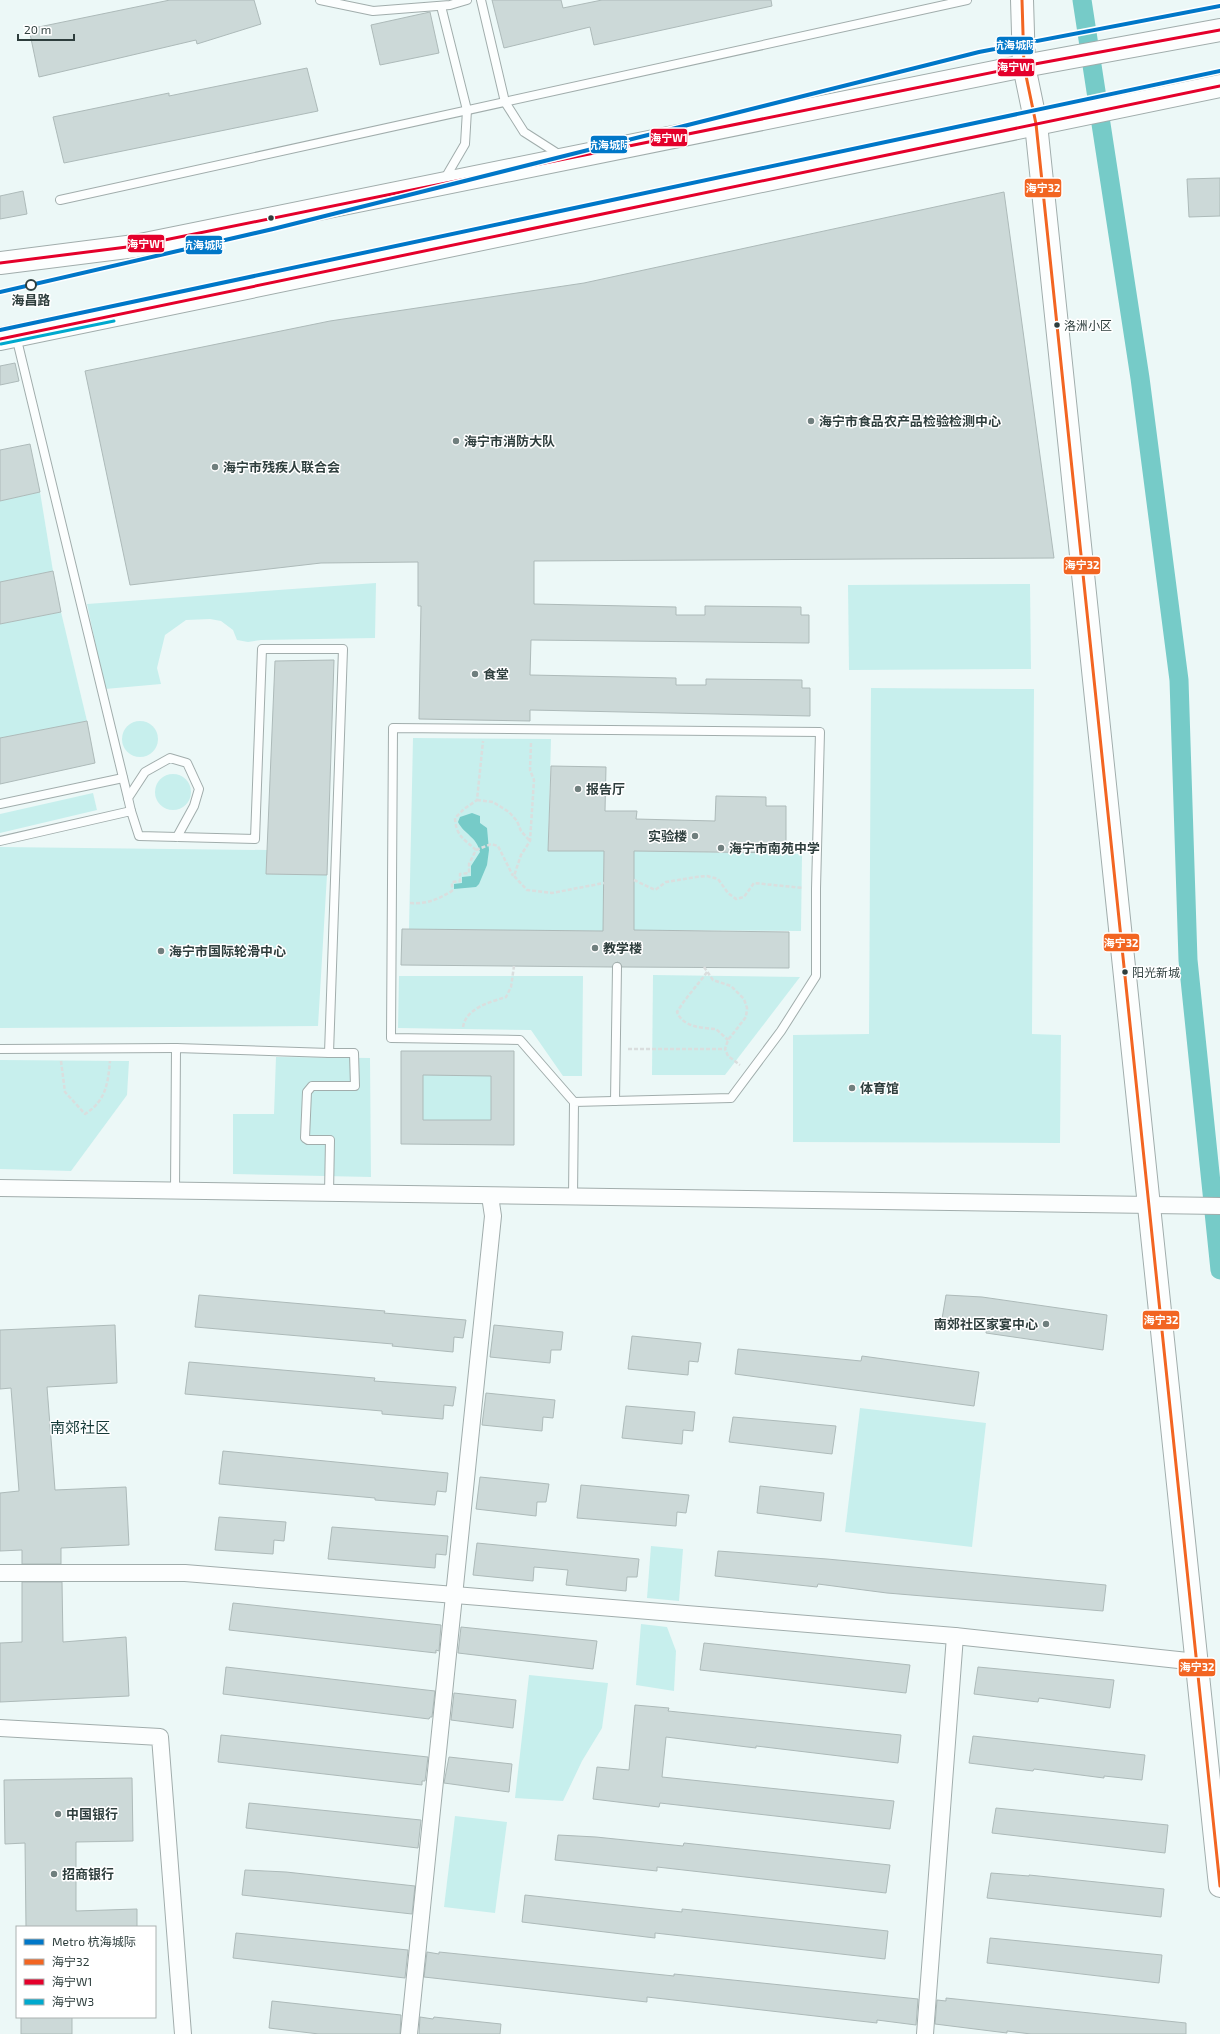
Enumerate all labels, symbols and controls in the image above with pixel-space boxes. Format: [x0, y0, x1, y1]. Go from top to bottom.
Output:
scale bar [18, 16, 74, 42]
text: 20 m [24, 22, 51, 36]
line badge: 杭海城际 [996, 36, 1034, 55]
text: 杭海城际 [993, 38, 1037, 51]
line badge: 海宁W1 [997, 58, 1035, 77]
text: 海宁W1 [997, 60, 1035, 73]
line badge: 海宁W1 [650, 128, 688, 147]
text: 海宁W1 [650, 131, 688, 144]
line badge: 杭海城际 [590, 135, 628, 154]
text: 杭海城际 [587, 138, 631, 151]
line badge: 海宁32 [1024, 178, 1062, 198]
text: 海宁32 [1026, 181, 1060, 194]
unlabelled marker [266, 213, 276, 223]
line badge: 海宁W1 [127, 234, 165, 253]
line badge: 杭海城际 [185, 235, 223, 255]
text: 海宁W1 [127, 237, 165, 250]
text: 杭海城际 [182, 238, 226, 251]
marker: 海昌路 [25, 279, 37, 291]
place label: 海昌路 [11, 292, 51, 308]
place label: 洛洲小区 [1064, 318, 1112, 332]
marker: 洛洲小区 [1052, 320, 1062, 330]
place label: 海宁市食品农产品检验检测中心 [819, 413, 1001, 429]
marker: 海宁市食品农产品检验检测中心 [806, 416, 816, 426]
place label: 海宁市消防大队 [464, 433, 555, 449]
marker: 海宁市消防大队 [451, 436, 461, 446]
place label: 海宁市残疾人联合会 [223, 459, 340, 475]
marker: 海宁市残疾人联合会 [210, 462, 220, 472]
line badge: 海宁32 [1063, 556, 1101, 575]
text: 海宁32 [1065, 558, 1099, 571]
place label: 食堂 [483, 666, 509, 682]
marker: 食堂 [470, 669, 480, 679]
place label: 报告厅 [586, 781, 625, 797]
marker: 报告厅 [573, 784, 583, 794]
place label: 实验楼 [648, 828, 687, 844]
marker: 实验楼 [690, 831, 700, 841]
place label: 海宁市南苑中学 [729, 840, 820, 856]
marker: 海宁市南苑中学 [716, 843, 726, 853]
line badge: 海宁32 [1103, 933, 1140, 952]
text: 海宁32 [1104, 936, 1138, 949]
place label: 教学楼 [603, 940, 642, 956]
place label: 海宁市国际轮滑中心 [169, 943, 286, 959]
marker: 教学楼 [590, 943, 600, 953]
marker: 海宁市国际轮滑中心 [156, 946, 166, 956]
place label: 阳光新城 [1132, 965, 1180, 979]
marker: 阳光新城 [1120, 967, 1130, 977]
place label: 体育馆 [860, 1080, 899, 1096]
marker: 体育馆 [847, 1083, 857, 1093]
line badge: 海宁32 [1142, 1310, 1180, 1330]
text: 海宁32 [1144, 1313, 1178, 1326]
place label: 南郊社区家宴中心 [934, 1316, 1038, 1332]
marker: 南郊社区家宴中心 [1041, 1319, 1051, 1329]
district label: 南郊社区 [50, 1418, 110, 1436]
line badge: 海宁32 [1178, 1658, 1216, 1677]
text: 海宁32 [1180, 1660, 1214, 1673]
place label: 中国银行 [66, 1806, 118, 1822]
marker: 中国银行 [53, 1809, 63, 1819]
place label: 招商银行 [62, 1866, 114, 1882]
marker: 招商银行 [49, 1869, 59, 1879]
legend [16, 1926, 156, 2018]
text: Metro 杭海城际 [52, 1934, 136, 1948]
text: 海宁32 [52, 1954, 90, 1968]
text: 海宁W1 [52, 1974, 92, 1988]
text: 海宁W3 [52, 1994, 94, 2008]

